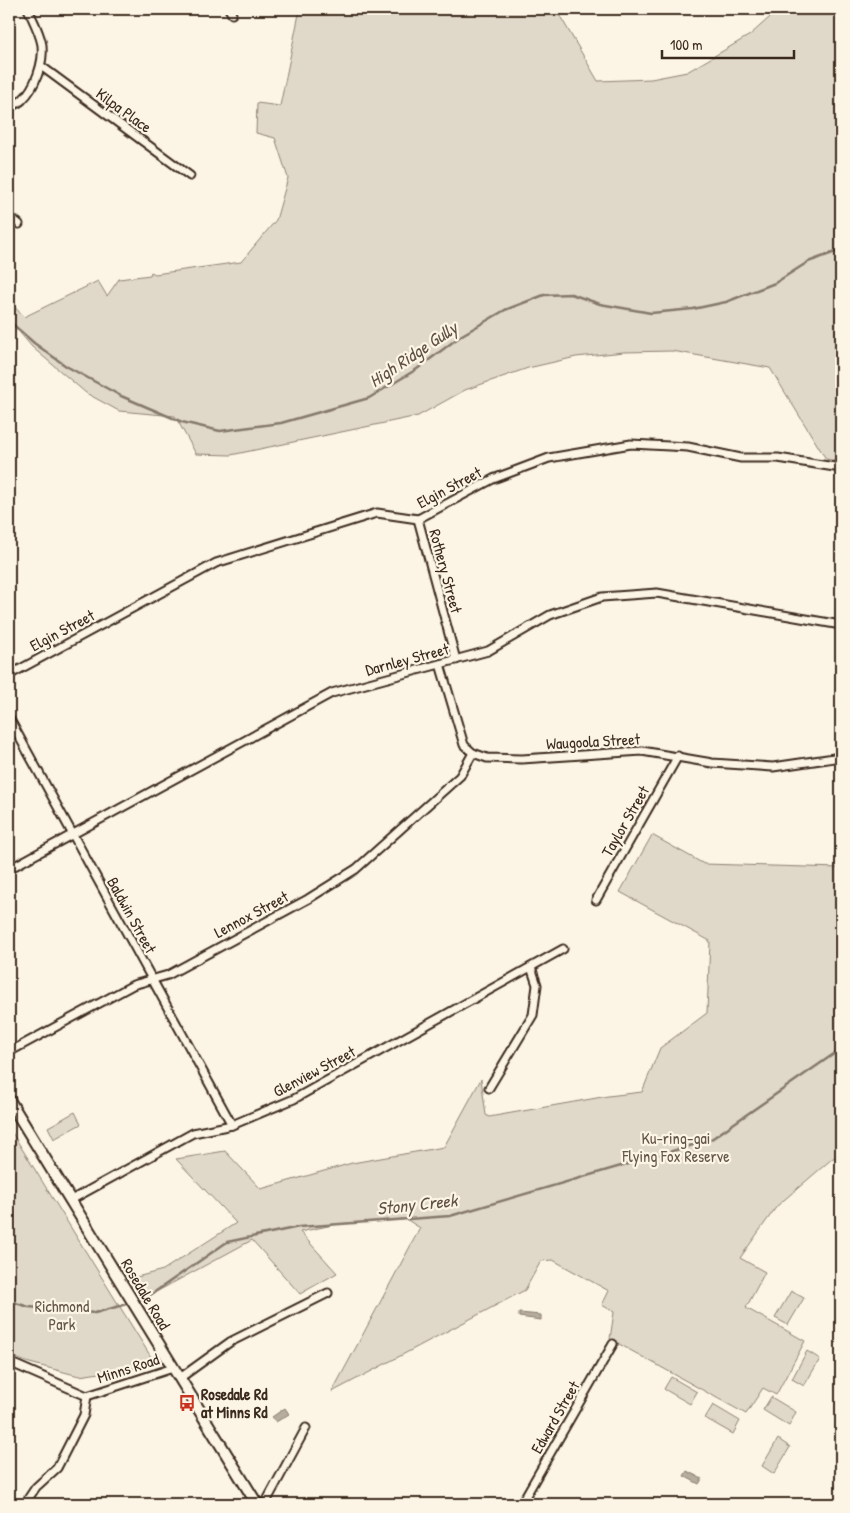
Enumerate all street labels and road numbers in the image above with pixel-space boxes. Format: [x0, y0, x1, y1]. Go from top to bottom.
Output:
street label: Kilpa Place [92, 82, 157, 138]
street label: Elgin Street [413, 461, 486, 513]
street label: Rothery Street [424, 527, 468, 616]
street label: Elgin Street [26, 604, 99, 656]
street label: Darnley Street [363, 637, 452, 681]
street label: Waugoola Street [545, 728, 641, 754]
street label: Taylor Street [596, 781, 654, 860]
street label: Baldwin Street [102, 873, 162, 958]
street label: Lennox Street [210, 885, 292, 943]
street label: Glenview Street [269, 1040, 359, 1102]
street label: Rosedale Road [116, 1254, 176, 1334]
street label: Minns Road [94, 1348, 162, 1388]
street label: Edward Street [525, 1376, 585, 1457]

